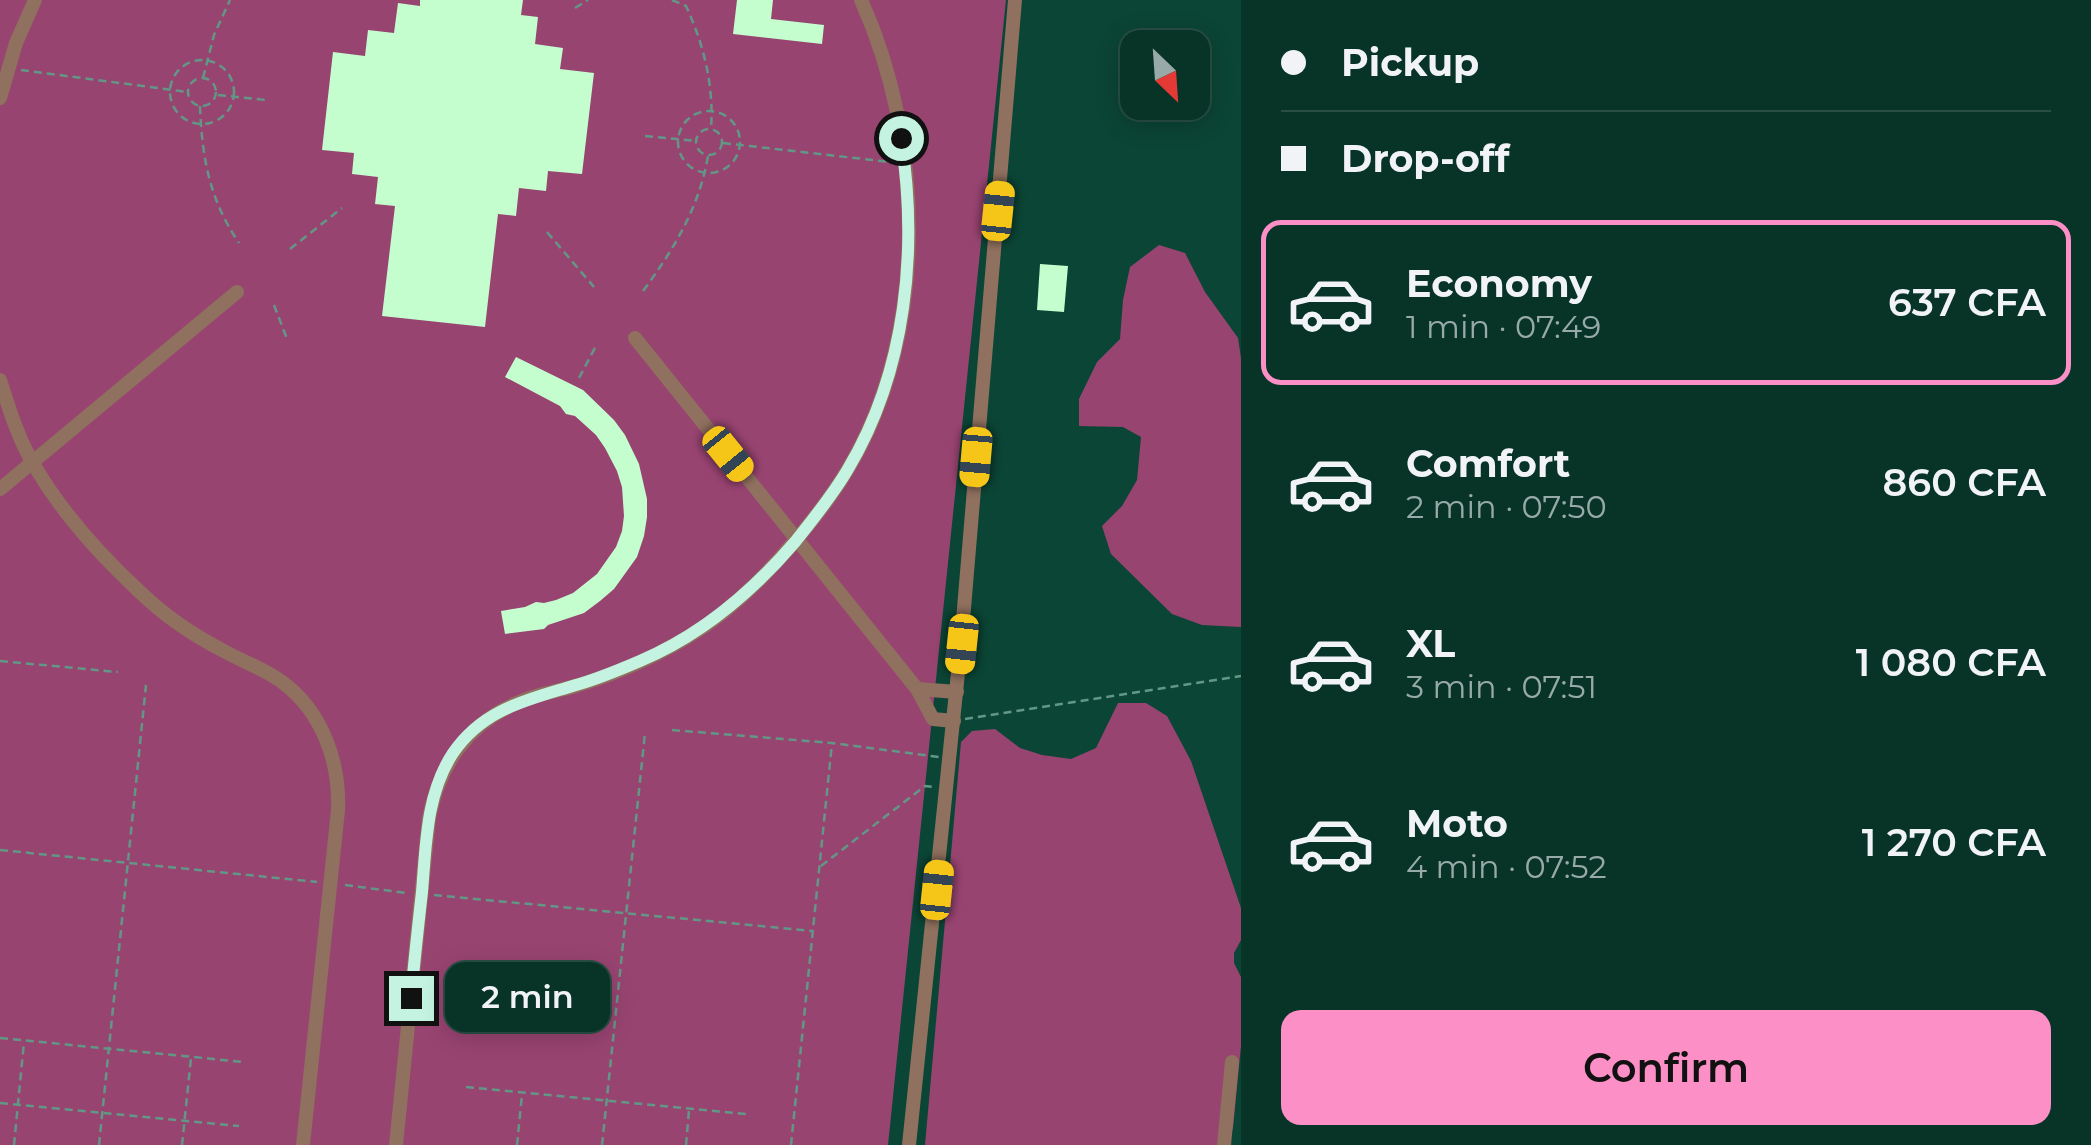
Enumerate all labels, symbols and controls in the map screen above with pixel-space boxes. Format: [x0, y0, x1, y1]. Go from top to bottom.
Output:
north arrow [1120, 30, 1210, 120]
map controls [1120, 30, 1210, 120]
text: Pickup [1341, 39, 1479, 86]
route start [879, 116, 924, 161]
text: Drop-off [1341, 135, 1510, 182]
car [980, 180, 1016, 242]
icon: car [1286, 258, 1376, 348]
text: Economy [1406, 260, 1592, 307]
text: 637 CFA [1888, 279, 2046, 326]
text: 1 min · 07:49 [1406, 307, 1601, 346]
car [697, 421, 759, 487]
car [958, 426, 994, 488]
icon: car [1286, 438, 1376, 528]
text: Comfort [1406, 440, 1570, 487]
text: 860 CFA [1883, 459, 2046, 506]
text: 2 min · 07:50 [1406, 487, 1607, 526]
car [944, 613, 980, 675]
icon: car [1286, 618, 1376, 708]
text: XL [1406, 620, 1455, 667]
text: 1 080 CFA [1856, 639, 2046, 686]
text: 3 min · 07:51 [1406, 667, 1597, 706]
icon: car [1286, 798, 1376, 888]
text: Moto [1406, 800, 1508, 847]
text: 1 270 CFA [1862, 819, 2046, 866]
text: 4 min · 07:52 [1406, 847, 1607, 886]
car [919, 859, 955, 921]
callout: 2 min [446, 963, 611, 1033]
route end [389, 976, 434, 1021]
text: 2 min [481, 977, 574, 1016]
button: Confirm [1281, 1010, 2051, 1125]

